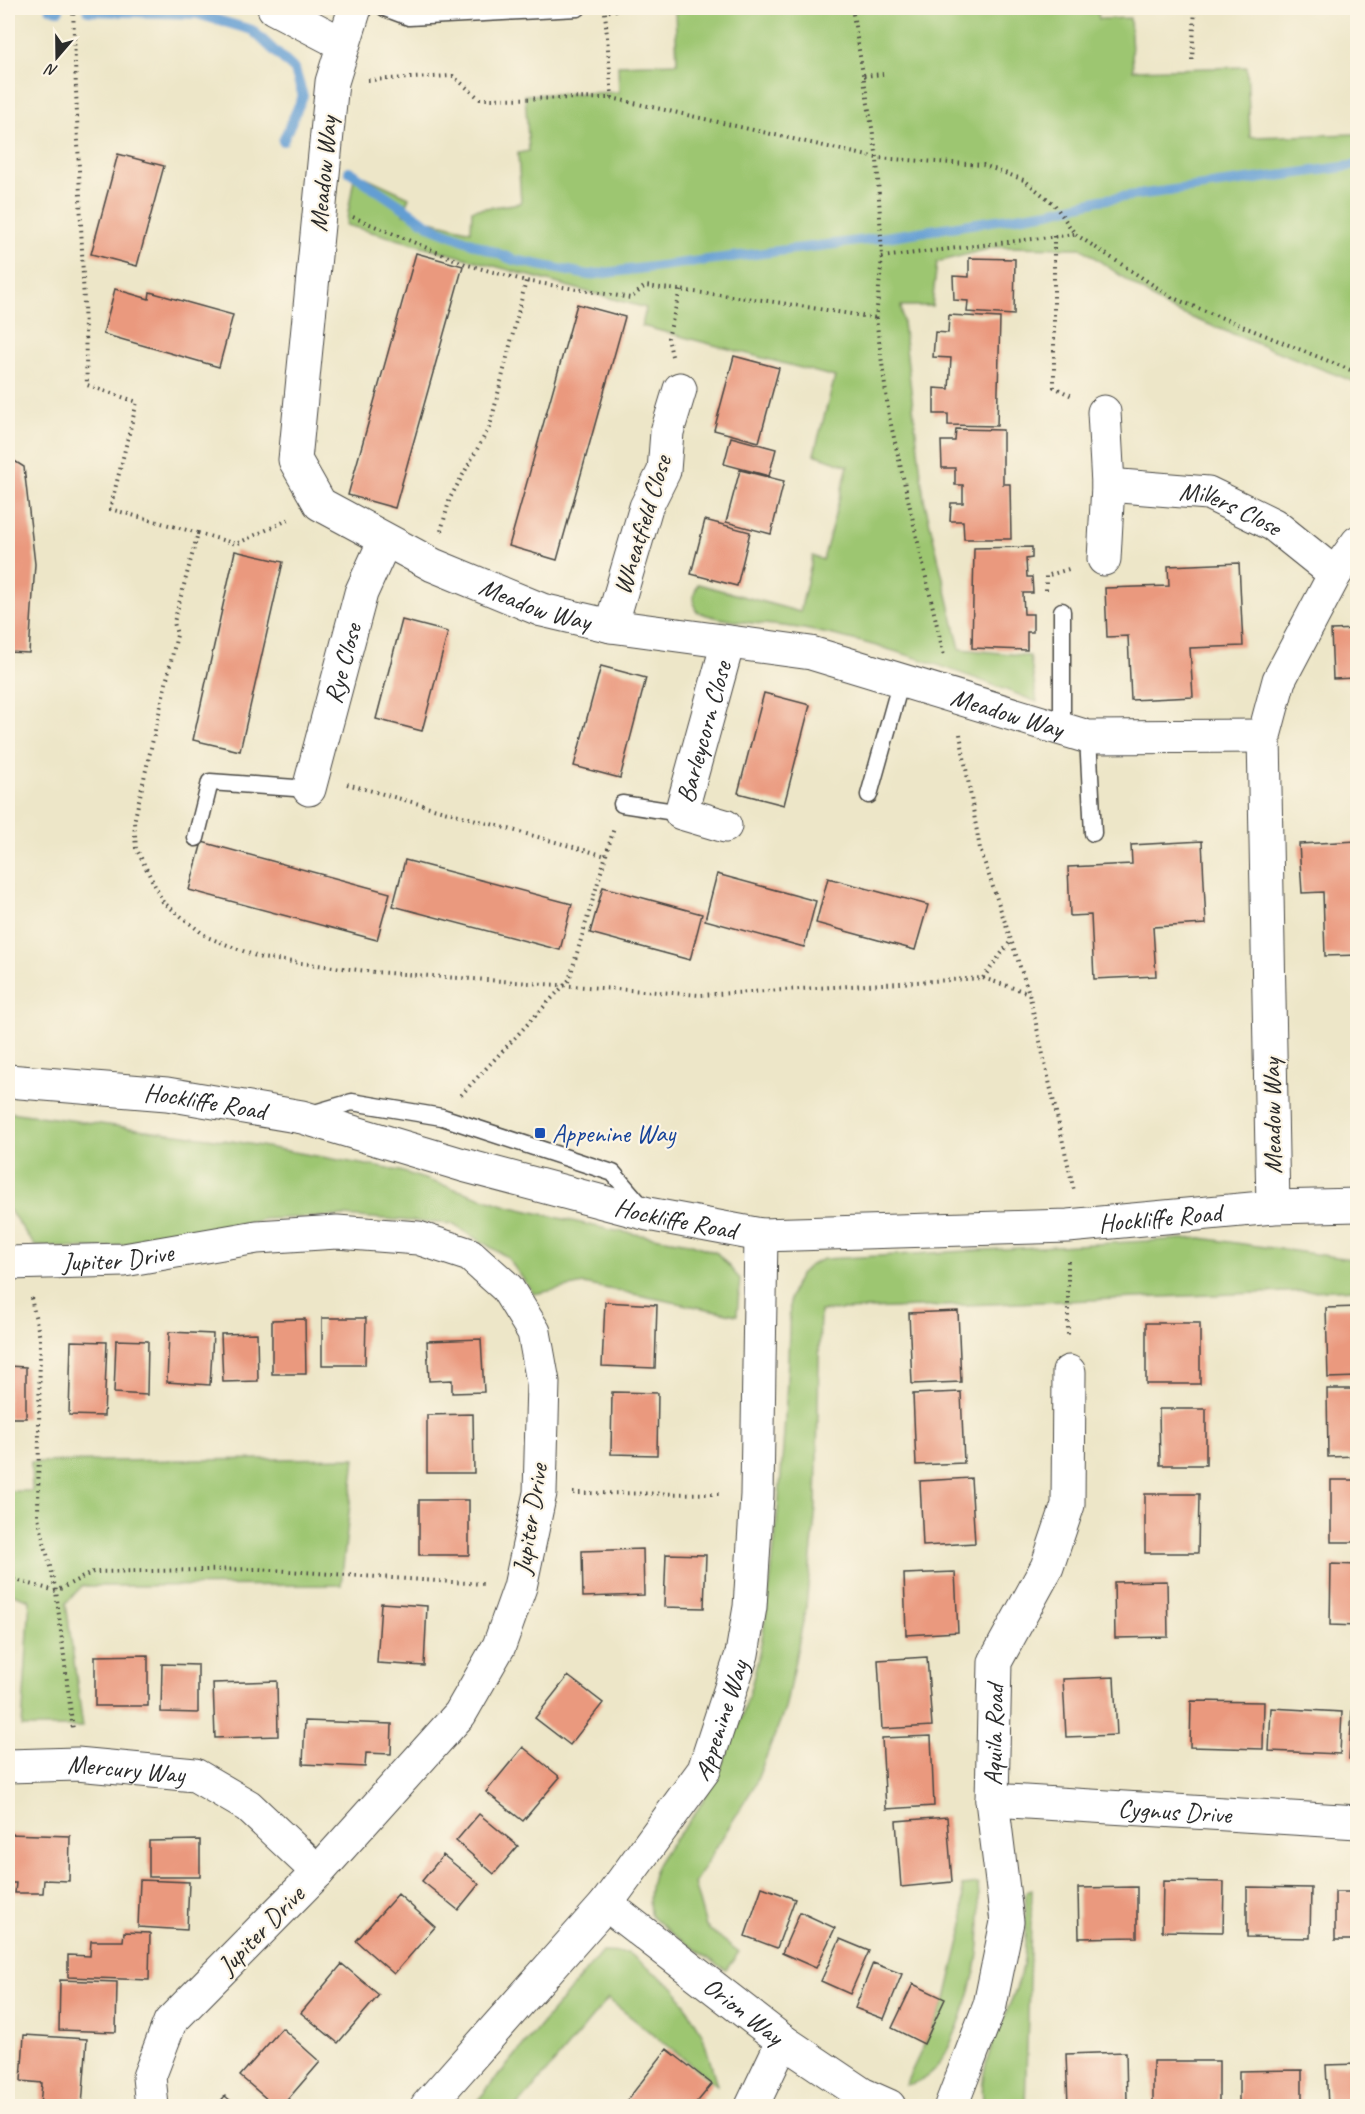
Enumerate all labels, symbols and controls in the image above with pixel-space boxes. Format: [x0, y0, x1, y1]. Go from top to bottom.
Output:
north arrow [27, 27, 87, 87]
text: N [41, 58, 60, 81]
street label: Meadow Way [302, 113, 345, 233]
street label: Wheatfield Close [605, 450, 679, 598]
street label: Millers Close [1178, 474, 1292, 544]
street label: Meadow Way [475, 570, 596, 638]
street label: Rye Close [316, 618, 369, 707]
street label: Barleycorn Close [668, 656, 739, 806]
street label: Meadow Way [947, 680, 1070, 746]
street label: Meadow Way [1254, 1056, 1290, 1174]
street label: Hockliffe Road [143, 1076, 272, 1128]
place label: Appenine Way [552, 1117, 677, 1150]
marker: Appenine Way [533, 1126, 547, 1140]
street label: Hockliffe Road [611, 1189, 743, 1247]
street label: Hockliffe Road [1097, 1195, 1226, 1240]
street label: Jupiter Drive [60, 1235, 177, 1278]
street label: Jupiter Drive [505, 1460, 555, 1578]
street label: Appenine Way [686, 1654, 756, 1787]
street label: Aquila Road [976, 1680, 1011, 1786]
street label: Mercury Way [66, 1747, 188, 1791]
street label: Cygnus Drive [1117, 1791, 1234, 1831]
street label: Jupiter Drive [209, 1877, 313, 1983]
street label: Orion Way [697, 1969, 792, 2053]

